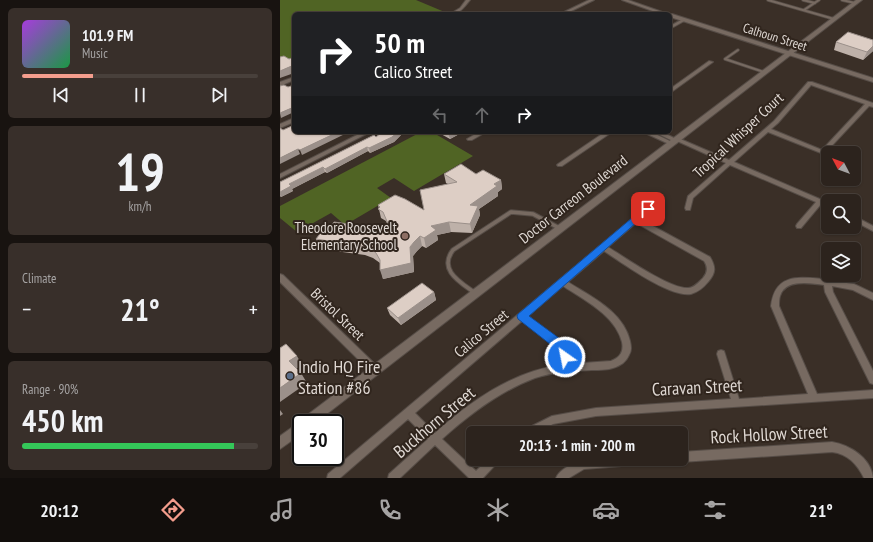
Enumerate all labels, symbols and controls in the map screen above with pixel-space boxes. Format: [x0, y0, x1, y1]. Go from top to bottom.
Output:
street label: Calhoun Street [741, 19, 810, 55]
text: 50 m [374, 24, 425, 61]
text: 101.9 FM [82, 26, 133, 45]
icon: right [308, 28, 360, 80]
text: Music [82, 45, 108, 62]
text: Calico Street [374, 60, 452, 83]
icon: previous [50, 84, 72, 106]
icon: pause [129, 84, 151, 106]
icon: next [208, 84, 230, 106]
street label: Tropical Whisper Court [689, 88, 787, 182]
icon: left [429, 104, 451, 126]
icon: ahead [471, 104, 493, 126]
icon: right [513, 104, 535, 126]
text: 19 [115, 138, 165, 205]
north arrow [821, 146, 861, 186]
map controls [821, 146, 861, 282]
street label: Doctor Carreon Boulevard [515, 151, 631, 247]
pin [631, 192, 665, 226]
button: search [821, 194, 861, 234]
text: km/h [128, 198, 152, 215]
icon: arrive [637, 198, 659, 220]
place label: Theodore Roosevelt Elementary School [294, 218, 398, 254]
marker: Theodore Roosevelt Elementary School [400, 231, 410, 241]
button: layers [821, 242, 861, 282]
text: Climate [22, 270, 56, 287]
street label: Bristol Street [307, 284, 369, 344]
text: 21° [120, 290, 160, 329]
text: − [22, 295, 31, 323]
text: + [249, 295, 258, 323]
street label: Calico Street [450, 305, 512, 361]
position arrow [544, 336, 586, 378]
place label: Indio HQ Fire Station #86 [298, 355, 380, 399]
marker: Indio HQ Fire Station #86 [285, 371, 295, 381]
street label: Caravan Street [651, 373, 743, 401]
text: Range · 90% [22, 381, 78, 398]
street label: Buckhorn Street [389, 381, 479, 463]
text: 450 km [22, 401, 103, 440]
speed limit sign: 30 [292, 414, 344, 466]
street label: Rock Hollow Street [710, 419, 828, 449]
text: 20:13 · 1 min · 200 m [519, 436, 635, 455]
icon: directions [159, 496, 187, 524]
icon: music [268, 496, 296, 524]
icon: phone [376, 496, 404, 524]
icon: climate [484, 496, 512, 524]
icon: car [592, 496, 620, 524]
icon: filters [701, 496, 729, 524]
text: 20:12 [40, 499, 79, 522]
text: 21° [809, 499, 833, 522]

